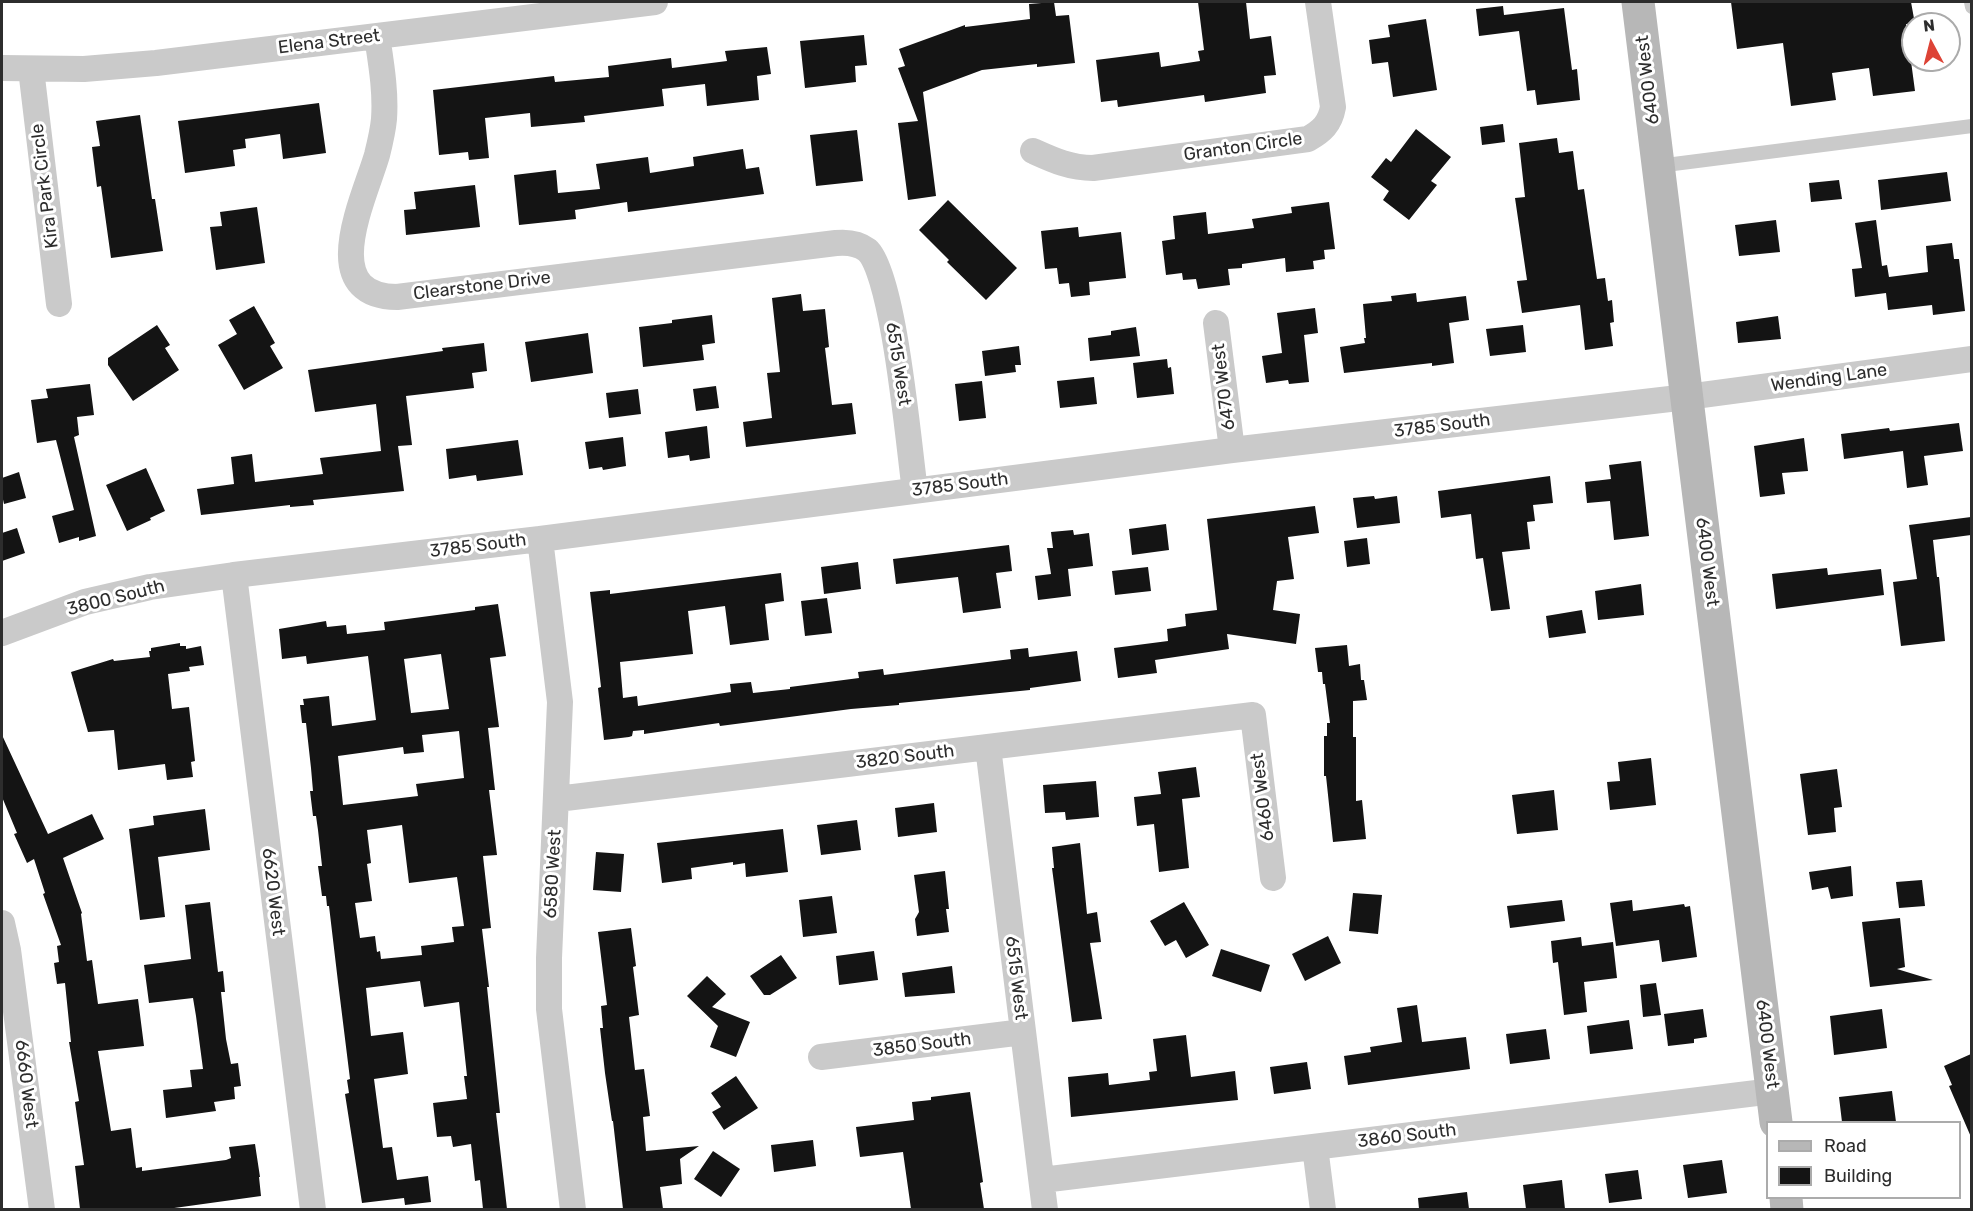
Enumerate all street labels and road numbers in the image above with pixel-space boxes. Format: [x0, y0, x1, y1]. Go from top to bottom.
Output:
street label: Elena Street [277, 25, 381, 59]
street label: 6400 West [1632, 34, 1664, 126]
street label: Kira Park Circle [27, 122, 63, 250]
street label: Granton Circle [1182, 128, 1304, 166]
street label: Clearstone Drive [412, 267, 552, 305]
street label: 6515 West [881, 321, 915, 407]
street label: 6470 West [1208, 342, 1240, 432]
street label: Wending Lane [1769, 359, 1889, 397]
street label: 3785 South [1393, 409, 1491, 443]
street label: 3785 South [911, 468, 1009, 502]
street label: 6400 West [1691, 516, 1723, 608]
street label: 3785 South [429, 529, 527, 563]
street label: 3800 South [65, 575, 167, 621]
street label: 3820 South [855, 740, 955, 774]
street label: 6460 West [1247, 751, 1279, 843]
street label: 6580 West [540, 829, 566, 919]
street label: 6620 West [257, 847, 289, 937]
street label: 6515 West [1000, 935, 1032, 1021]
street label: 6400 West [1751, 998, 1783, 1090]
street label: 3850 South [871, 1028, 973, 1062]
street label: 6660 West [10, 1039, 42, 1129]
street label: 3860 South [1356, 1119, 1458, 1153]

